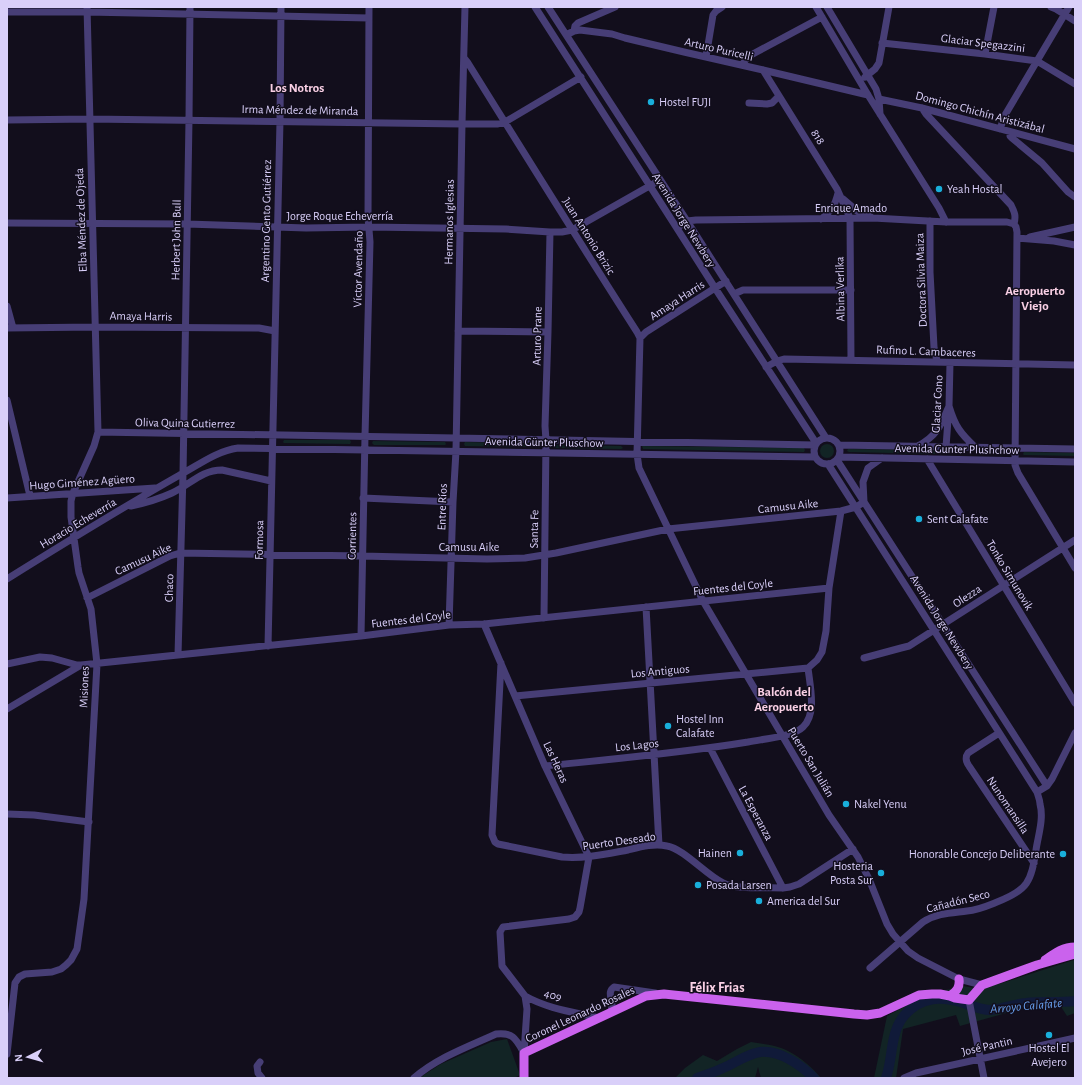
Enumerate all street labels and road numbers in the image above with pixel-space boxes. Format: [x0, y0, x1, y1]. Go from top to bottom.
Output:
street label: Glaciar Spegazzini [940, 32, 1026, 54]
street label: Arturo Puricelli [684, 35, 754, 63]
street label: Domingo Chichín Aristizábal [914, 89, 1046, 135]
street label: Irma Méndez de Miranda [241, 103, 359, 117]
street label: 818 [809, 127, 827, 147]
street label: Argentino Gento Gutiérrez [259, 159, 273, 283]
street label: Elba Méndez de Ojeda [73, 167, 90, 272]
street label: Avenida Jorge Newbery [649, 171, 718, 270]
street label: Hermanos Iglesias [442, 179, 456, 265]
street label: Juan Antonio Brizic [561, 195, 618, 277]
street label: Herbert John Bull [169, 199, 183, 281]
street label: Enrique Amado [815, 202, 887, 214]
street label: Jorge Roque Echeverría [287, 210, 394, 222]
street label: Víctor Avendaño [351, 230, 365, 307]
street label: Doctora Silvia Maiza [913, 232, 929, 327]
street label: Albina Verlika [833, 256, 847, 322]
street label: Amaya Harris [647, 278, 707, 323]
street label: Arturo Prane [530, 306, 544, 366]
street label: Amaya Harris [110, 309, 172, 324]
street label: Rufino L. Cambaceres [876, 343, 976, 359]
street label: Glaciar Cono [929, 375, 945, 433]
street label: Oliva Quina Gutierrez [135, 416, 235, 431]
street label: Avenida Günter Pluschow [485, 435, 603, 449]
street label: Avenida Gunter Plushchow [894, 442, 1020, 456]
street label: Hugo Giménez Agüero [29, 472, 135, 492]
street label: Entre Ríos [435, 483, 449, 531]
street label: Horacio Echeverría [38, 495, 119, 551]
street label: Camusu Aike [757, 497, 819, 515]
street label: Santa Fe [528, 510, 540, 548]
street label: Corrientes [346, 512, 358, 560]
street label: Formosa [253, 519, 265, 560]
street label: Tonko Simunovik [984, 538, 1036, 613]
street label: Camusu Aike [113, 541, 173, 577]
street label: Camusu Aike [439, 541, 499, 553]
street label: Avenida Jorge Newbery [907, 573, 976, 672]
street label: Chaco [163, 574, 175, 602]
street label: Fuentes del Coyle [693, 577, 774, 598]
street label: Olezza [950, 582, 984, 610]
street label: Fuentes del Coyle [371, 608, 452, 631]
street label: Los Antiguos [630, 662, 690, 680]
street label: Misiones [77, 666, 91, 708]
street label: Puerto San Julián [785, 725, 837, 799]
street label: Los Lagos [615, 737, 659, 753]
street label: Las Heras [541, 739, 571, 785]
street label: Nunomansilla [985, 774, 1032, 836]
street label: La Esperanza [737, 784, 776, 843]
street label: Puerto Deseado [582, 830, 657, 852]
street label: Cañadón Seco [925, 887, 991, 915]
street label: Coronel Leonardo Rosales [524, 983, 636, 1045]
street label: 409 [543, 987, 564, 1003]
street label: José Pantin [960, 1034, 1014, 1058]

